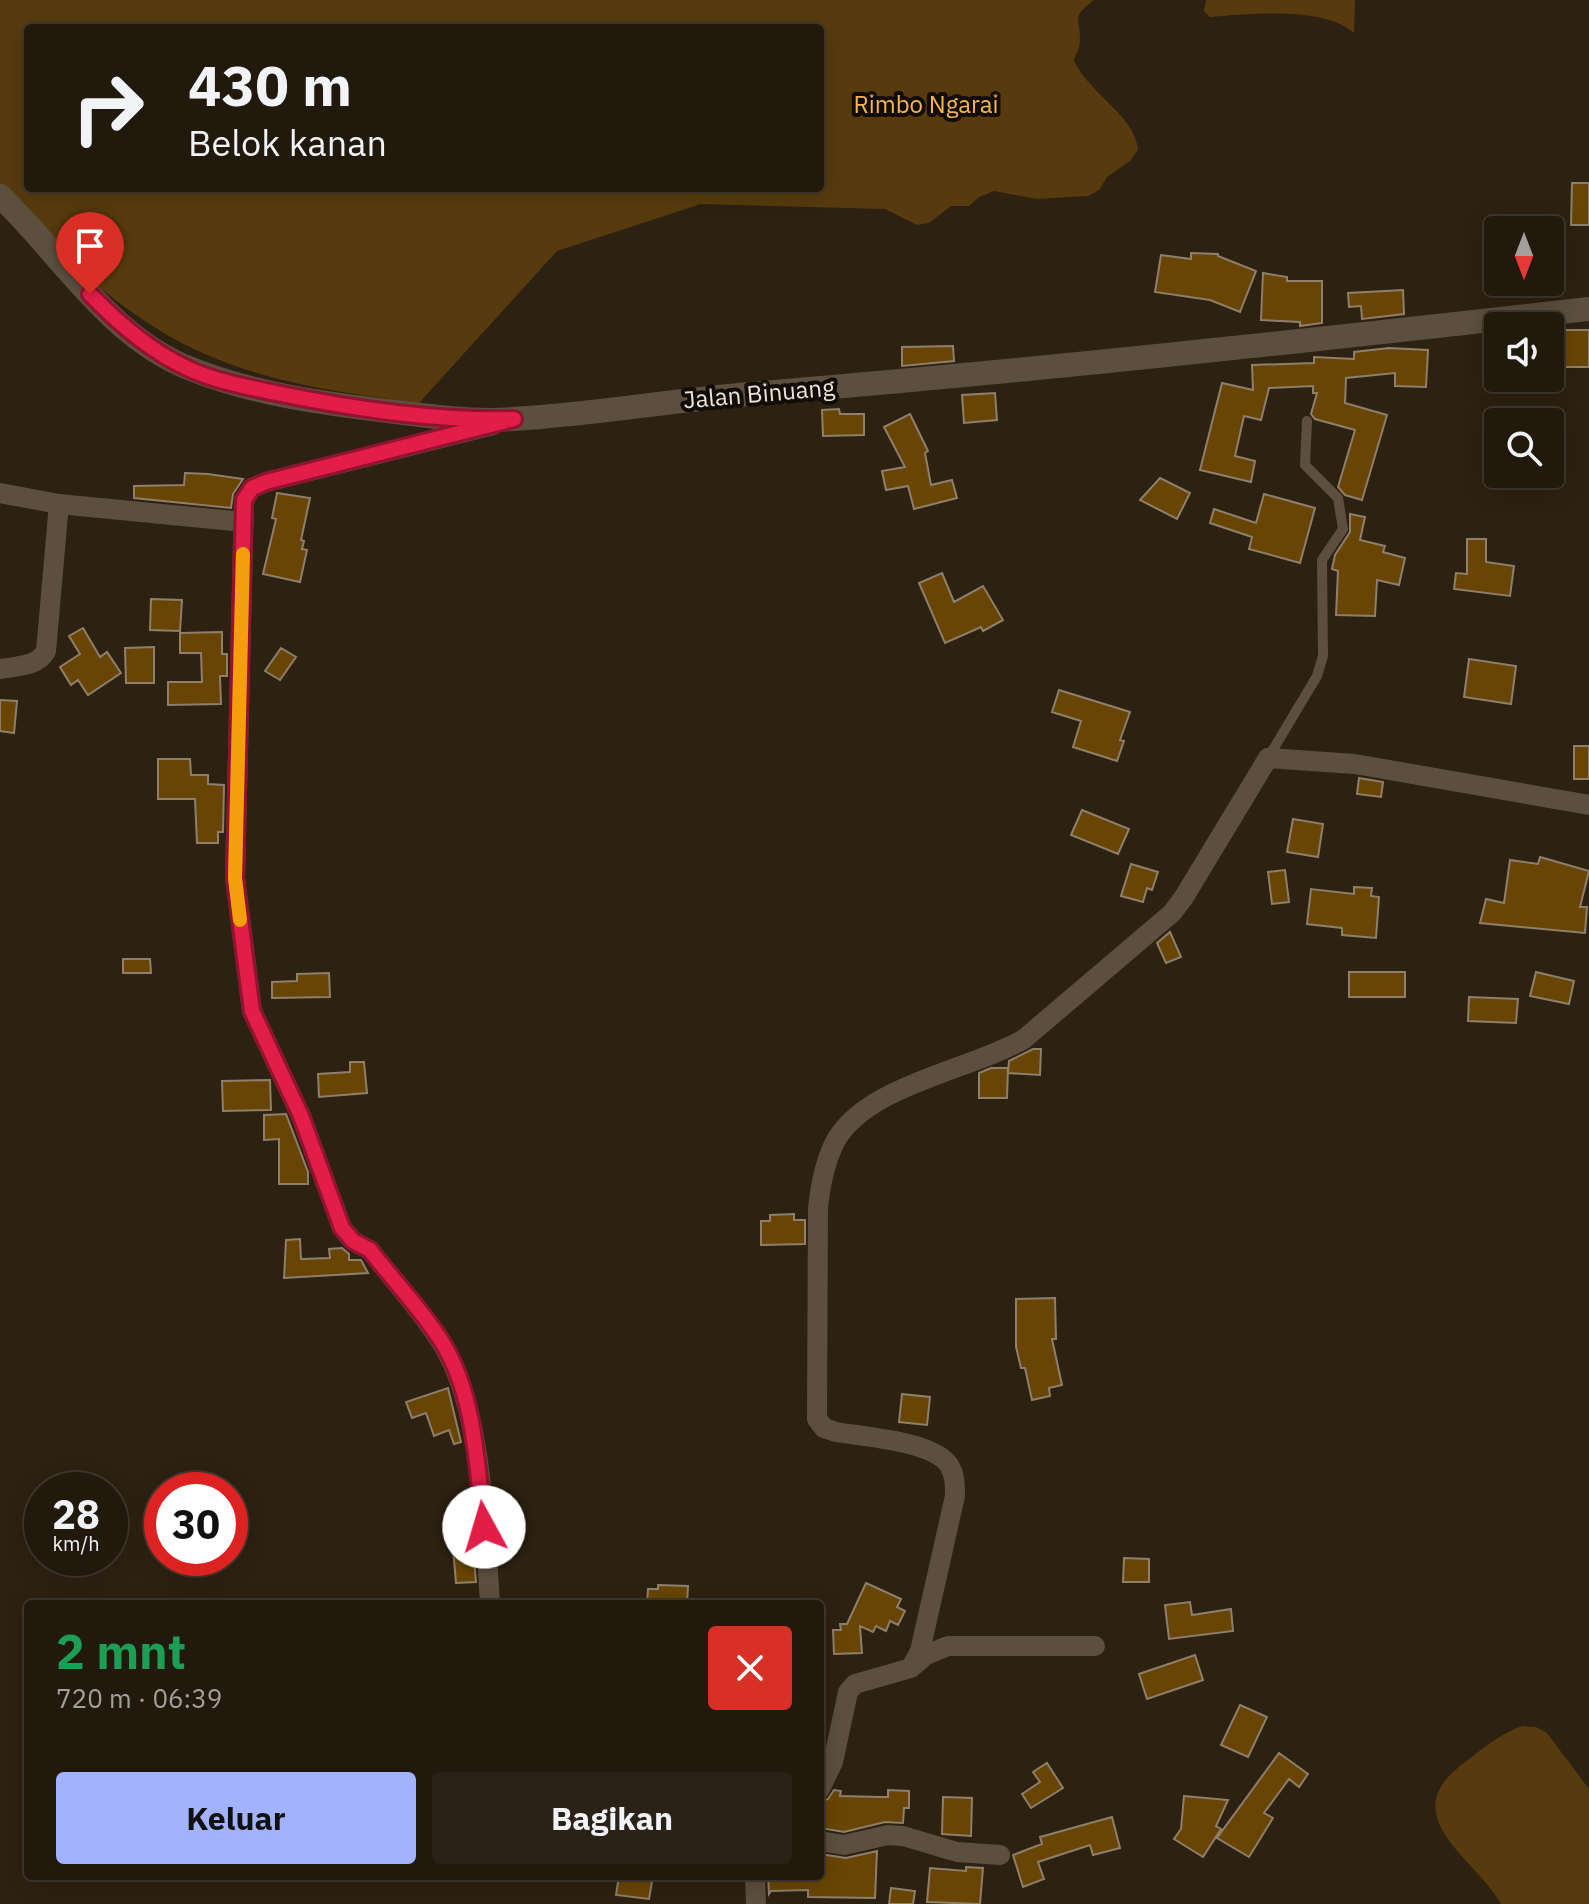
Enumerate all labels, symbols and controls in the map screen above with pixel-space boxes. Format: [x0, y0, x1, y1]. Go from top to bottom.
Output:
text: 430 m [188, 49, 352, 121]
icon: right [56, 56, 160, 160]
park label: Rimbo Ngarai [853, 88, 999, 120]
text: Belok kanan [188, 119, 387, 166]
pin [56, 212, 124, 294]
north arrow [1484, 216, 1564, 296]
map controls [1484, 216, 1564, 488]
icon: arrive [68, 224, 112, 268]
button: sound [1484, 312, 1564, 392]
street label: Jalan Binuang [682, 370, 836, 416]
button: search [1484, 408, 1564, 488]
speed limit sign: 30 [144, 1472, 248, 1576]
position arrow [442, 1485, 526, 1569]
text: 28 [52, 1488, 100, 1540]
text: km/h [52, 1530, 100, 1557]
text: 2 mnt [56, 1620, 186, 1682]
button: close [708, 1626, 792, 1710]
text: 720 m · 06:39 [56, 1681, 222, 1715]
button: Keluar [56, 1772, 416, 1864]
button: Bagikan [432, 1772, 792, 1864]

